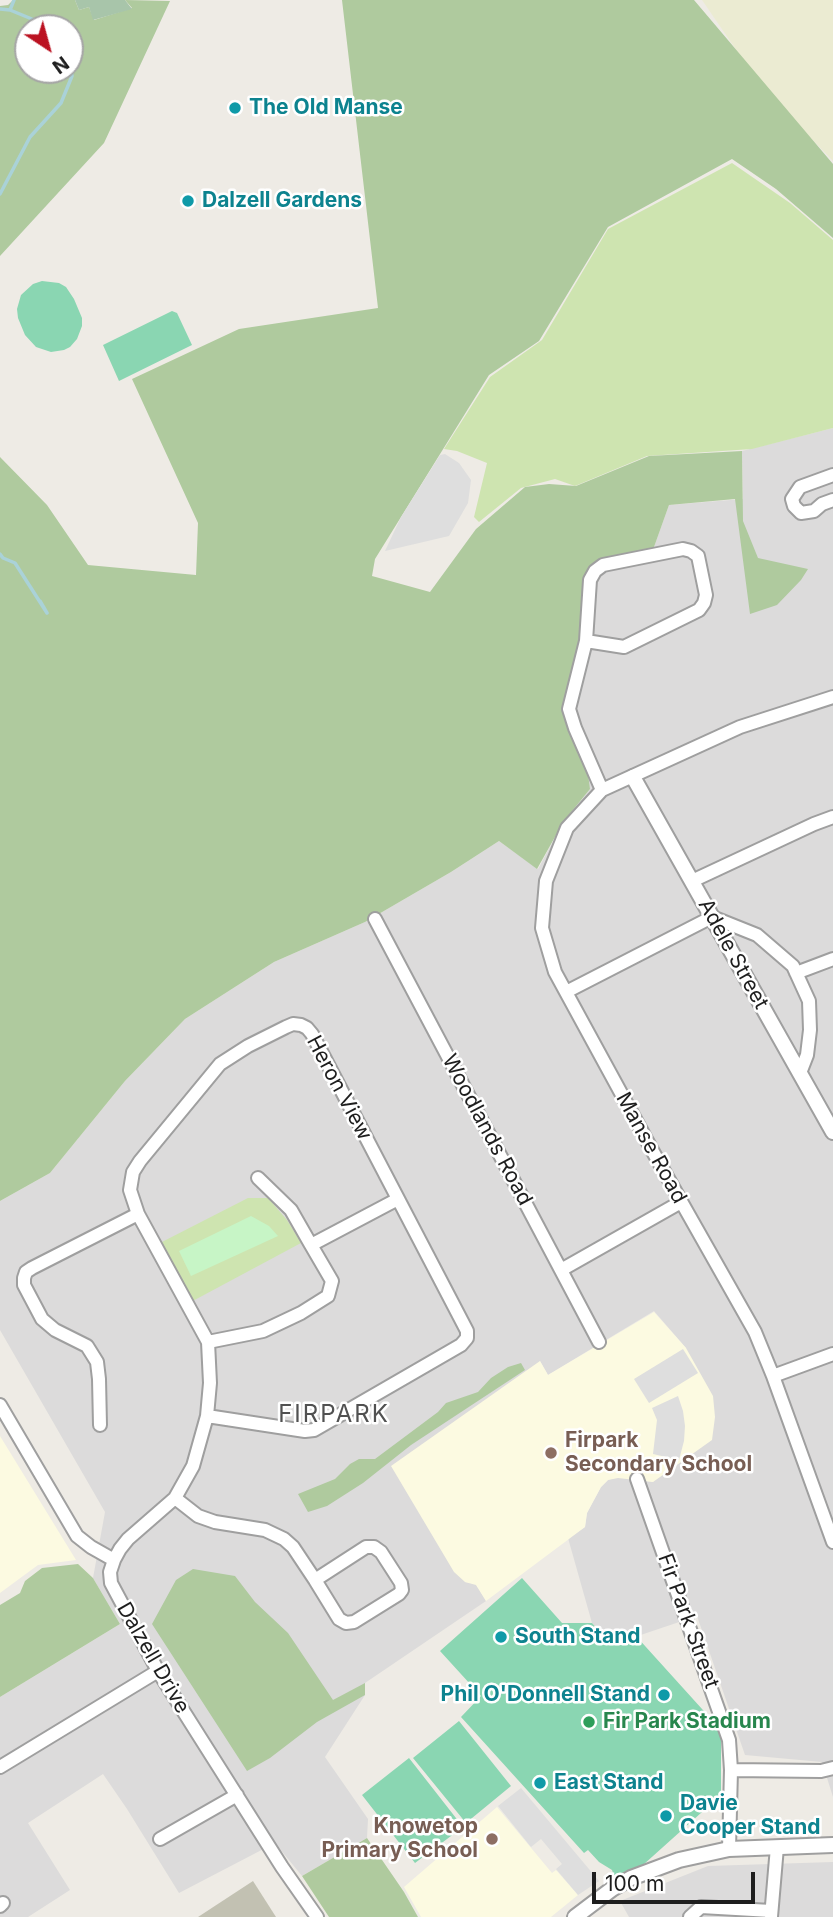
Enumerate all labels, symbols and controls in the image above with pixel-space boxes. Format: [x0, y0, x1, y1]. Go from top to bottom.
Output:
north arrow [14, 14, 84, 84]
text: N [48, 51, 73, 78]
place label: The Old Manse [249, 95, 403, 121]
marker: The Old Manse [227, 100, 243, 116]
place label: Dalzell Gardens [202, 188, 362, 214]
marker: Dalzell Gardens [180, 193, 196, 209]
street label: Adele Street [692, 895, 774, 1013]
street label: Heron View [301, 1031, 377, 1145]
street label: Woodlands Road [437, 1050, 537, 1210]
street label: Manse Road [610, 1088, 692, 1208]
district label: FIRPARK [279, 1401, 389, 1429]
place label: Firpark Secondary School [565, 1428, 752, 1478]
marker: Firpark Secondary School [543, 1445, 559, 1461]
street label: Fir Park Street [652, 1550, 724, 1692]
street label: Dalzell Drive [111, 1598, 195, 1718]
place label: South Stand [515, 1624, 641, 1650]
marker: South Stand [493, 1629, 509, 1645]
place label: Phil O'Donnell Stand [441, 1682, 650, 1708]
marker: Phil O'Donnell Stand [656, 1687, 672, 1703]
place label: Fir Park Stadium [603, 1709, 771, 1735]
marker: Fir Park Stadium [581, 1714, 597, 1730]
place label: East Stand [554, 1770, 663, 1796]
marker: East Stand [532, 1775, 548, 1791]
place label: Davie Cooper Stand [680, 1791, 821, 1841]
marker: Davie Cooper Stand [658, 1808, 674, 1824]
place label: Knowetop Primary School [322, 1814, 478, 1864]
marker: Knowetop Primary School [484, 1831, 500, 1847]
scale bar [595, 1857, 758, 1901]
text: 100 m [605, 1871, 664, 1896]

